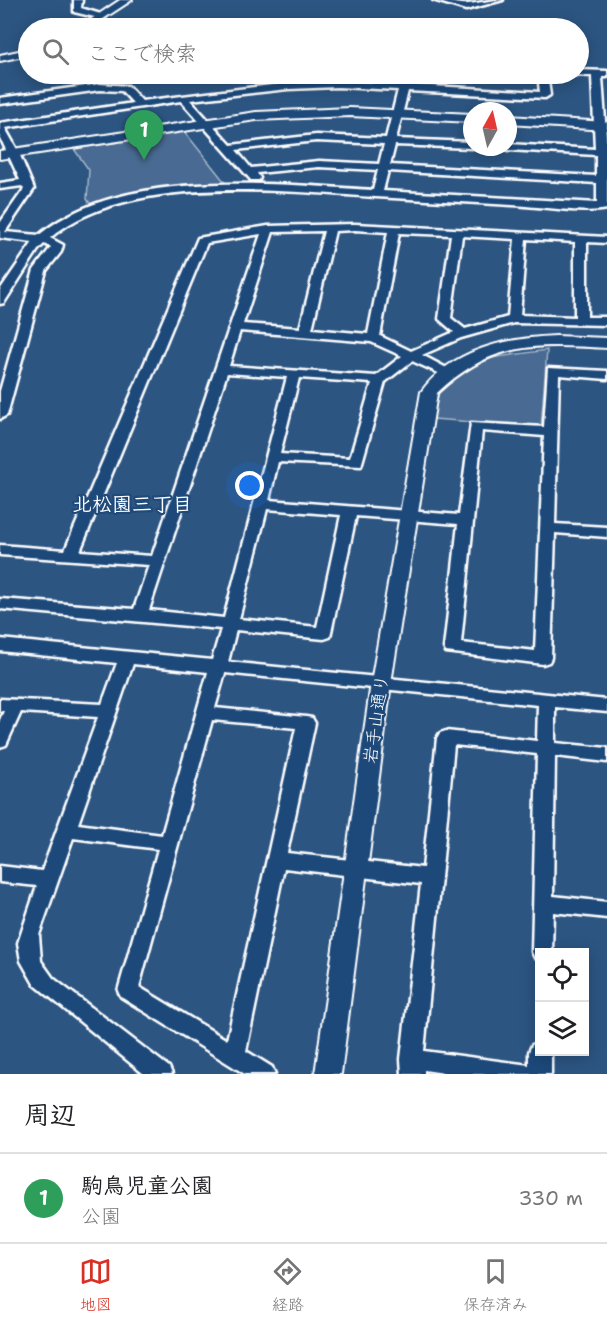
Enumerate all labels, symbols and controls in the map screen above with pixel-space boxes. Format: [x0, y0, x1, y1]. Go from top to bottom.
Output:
search box [18, 18, 589, 84]
icon: search [39, 35, 72, 68]
text: ここで検索 [87, 39, 197, 68]
north arrow [463, 102, 517, 156]
pin: 1 [124, 110, 164, 160]
your location [235, 471, 264, 500]
district label: 北松園三丁目 [72, 491, 192, 517]
street label: 岩手山通り [358, 673, 394, 765]
map controls [535, 948, 589, 1056]
button: locate [535, 948, 589, 1002]
button: layers [535, 1002, 589, 1056]
text: 周辺 [24, 1097, 76, 1132]
text: 駒鳥児童公園 [81, 1171, 213, 1200]
text: 1 [39, 1185, 48, 1211]
text: 330 m [519, 1185, 583, 1211]
text: 公園 [81, 1203, 121, 1229]
tab: 地図 [79, 1255, 112, 1315]
tab: 経路 [271, 1255, 304, 1315]
tab: 保存済み [463, 1255, 527, 1315]

